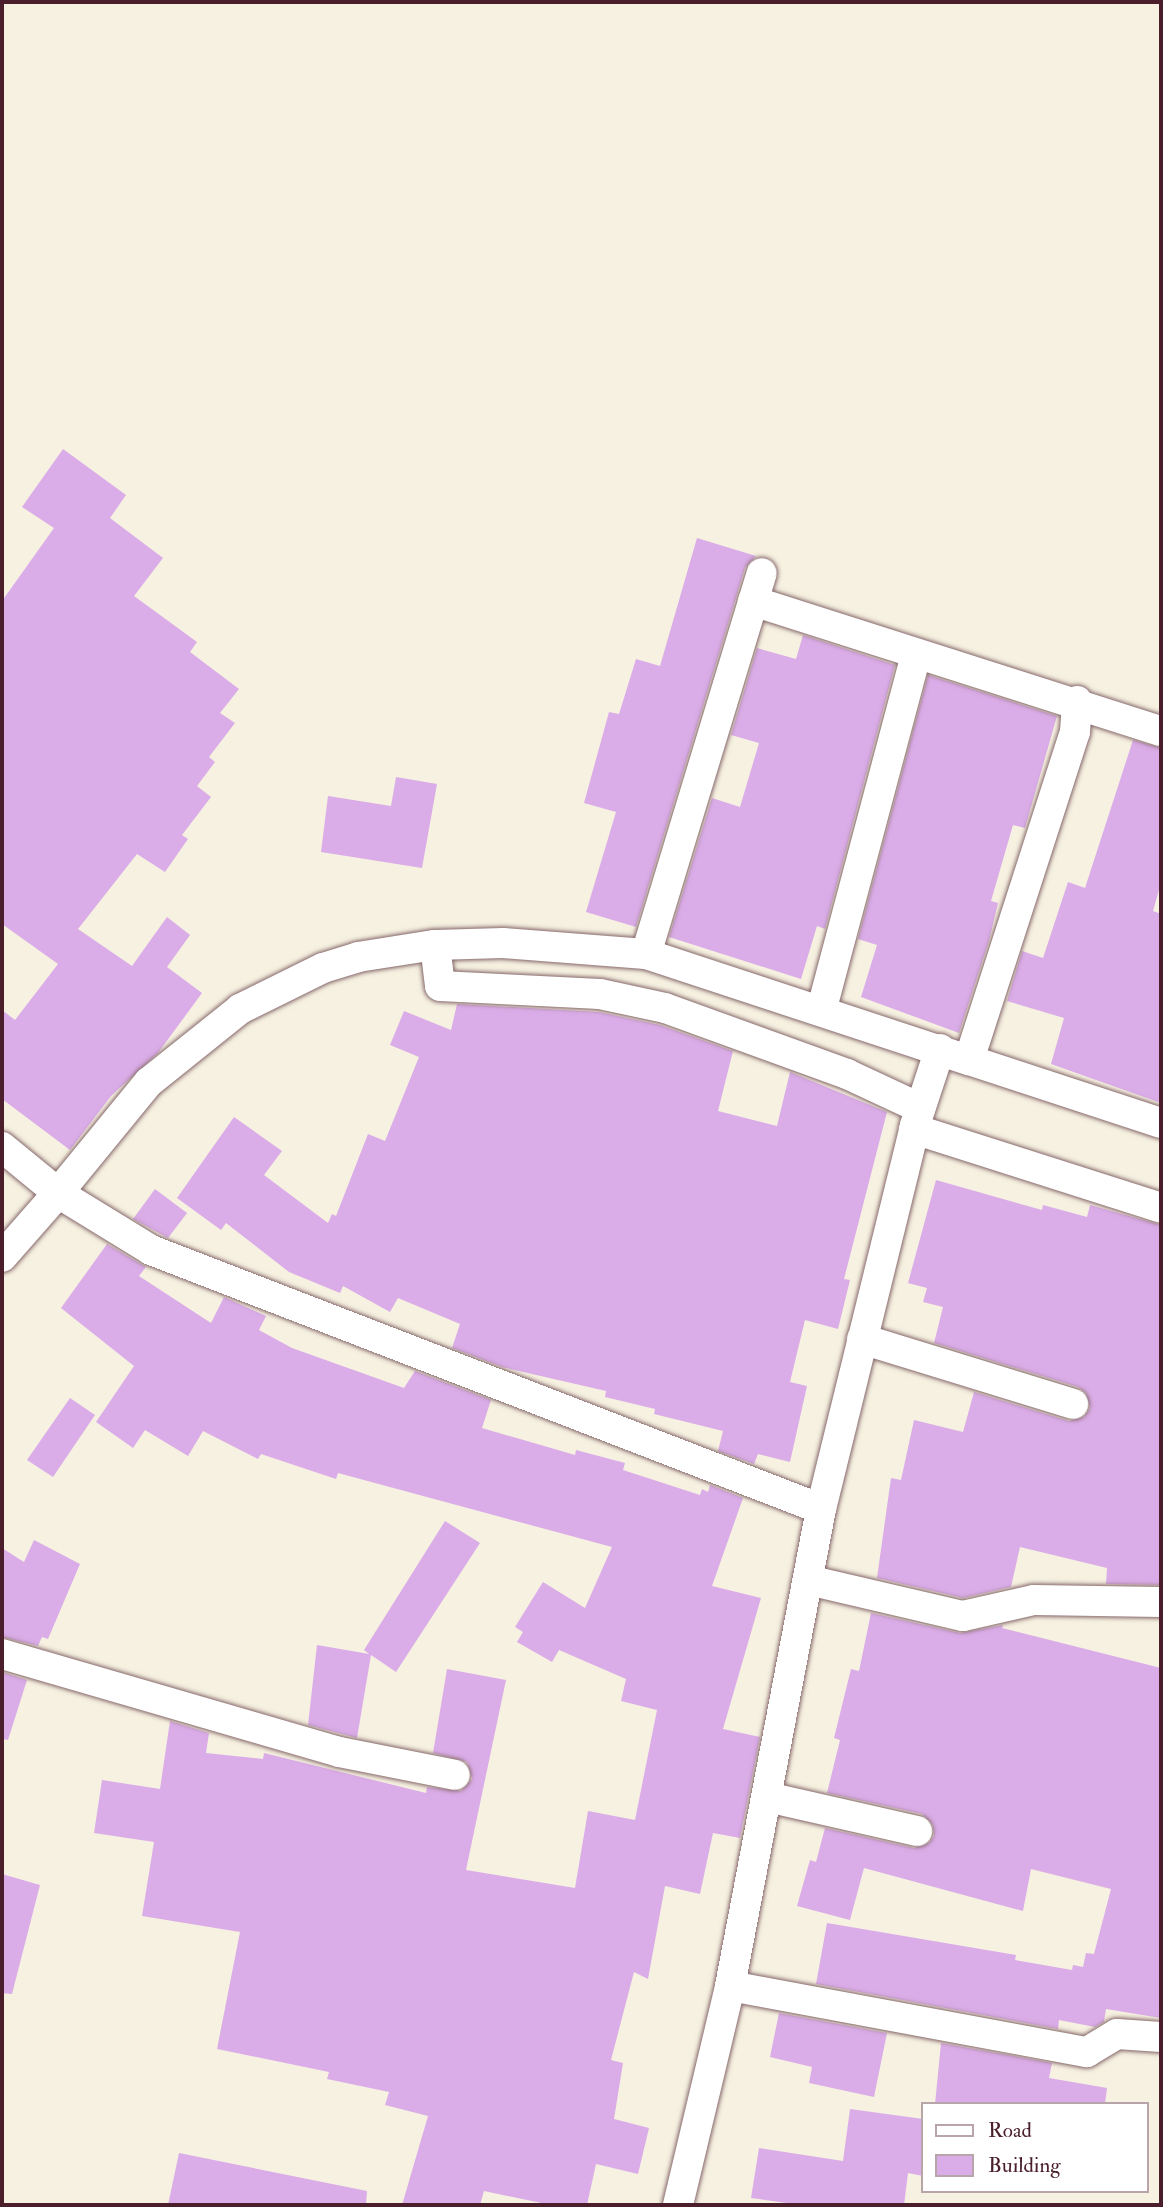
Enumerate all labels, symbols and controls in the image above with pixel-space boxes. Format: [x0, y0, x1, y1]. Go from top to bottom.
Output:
legend [922, 2102, 1149, 2193]
text: Road [988, 2117, 1032, 2144]
text: Building [988, 2152, 1061, 2179]

